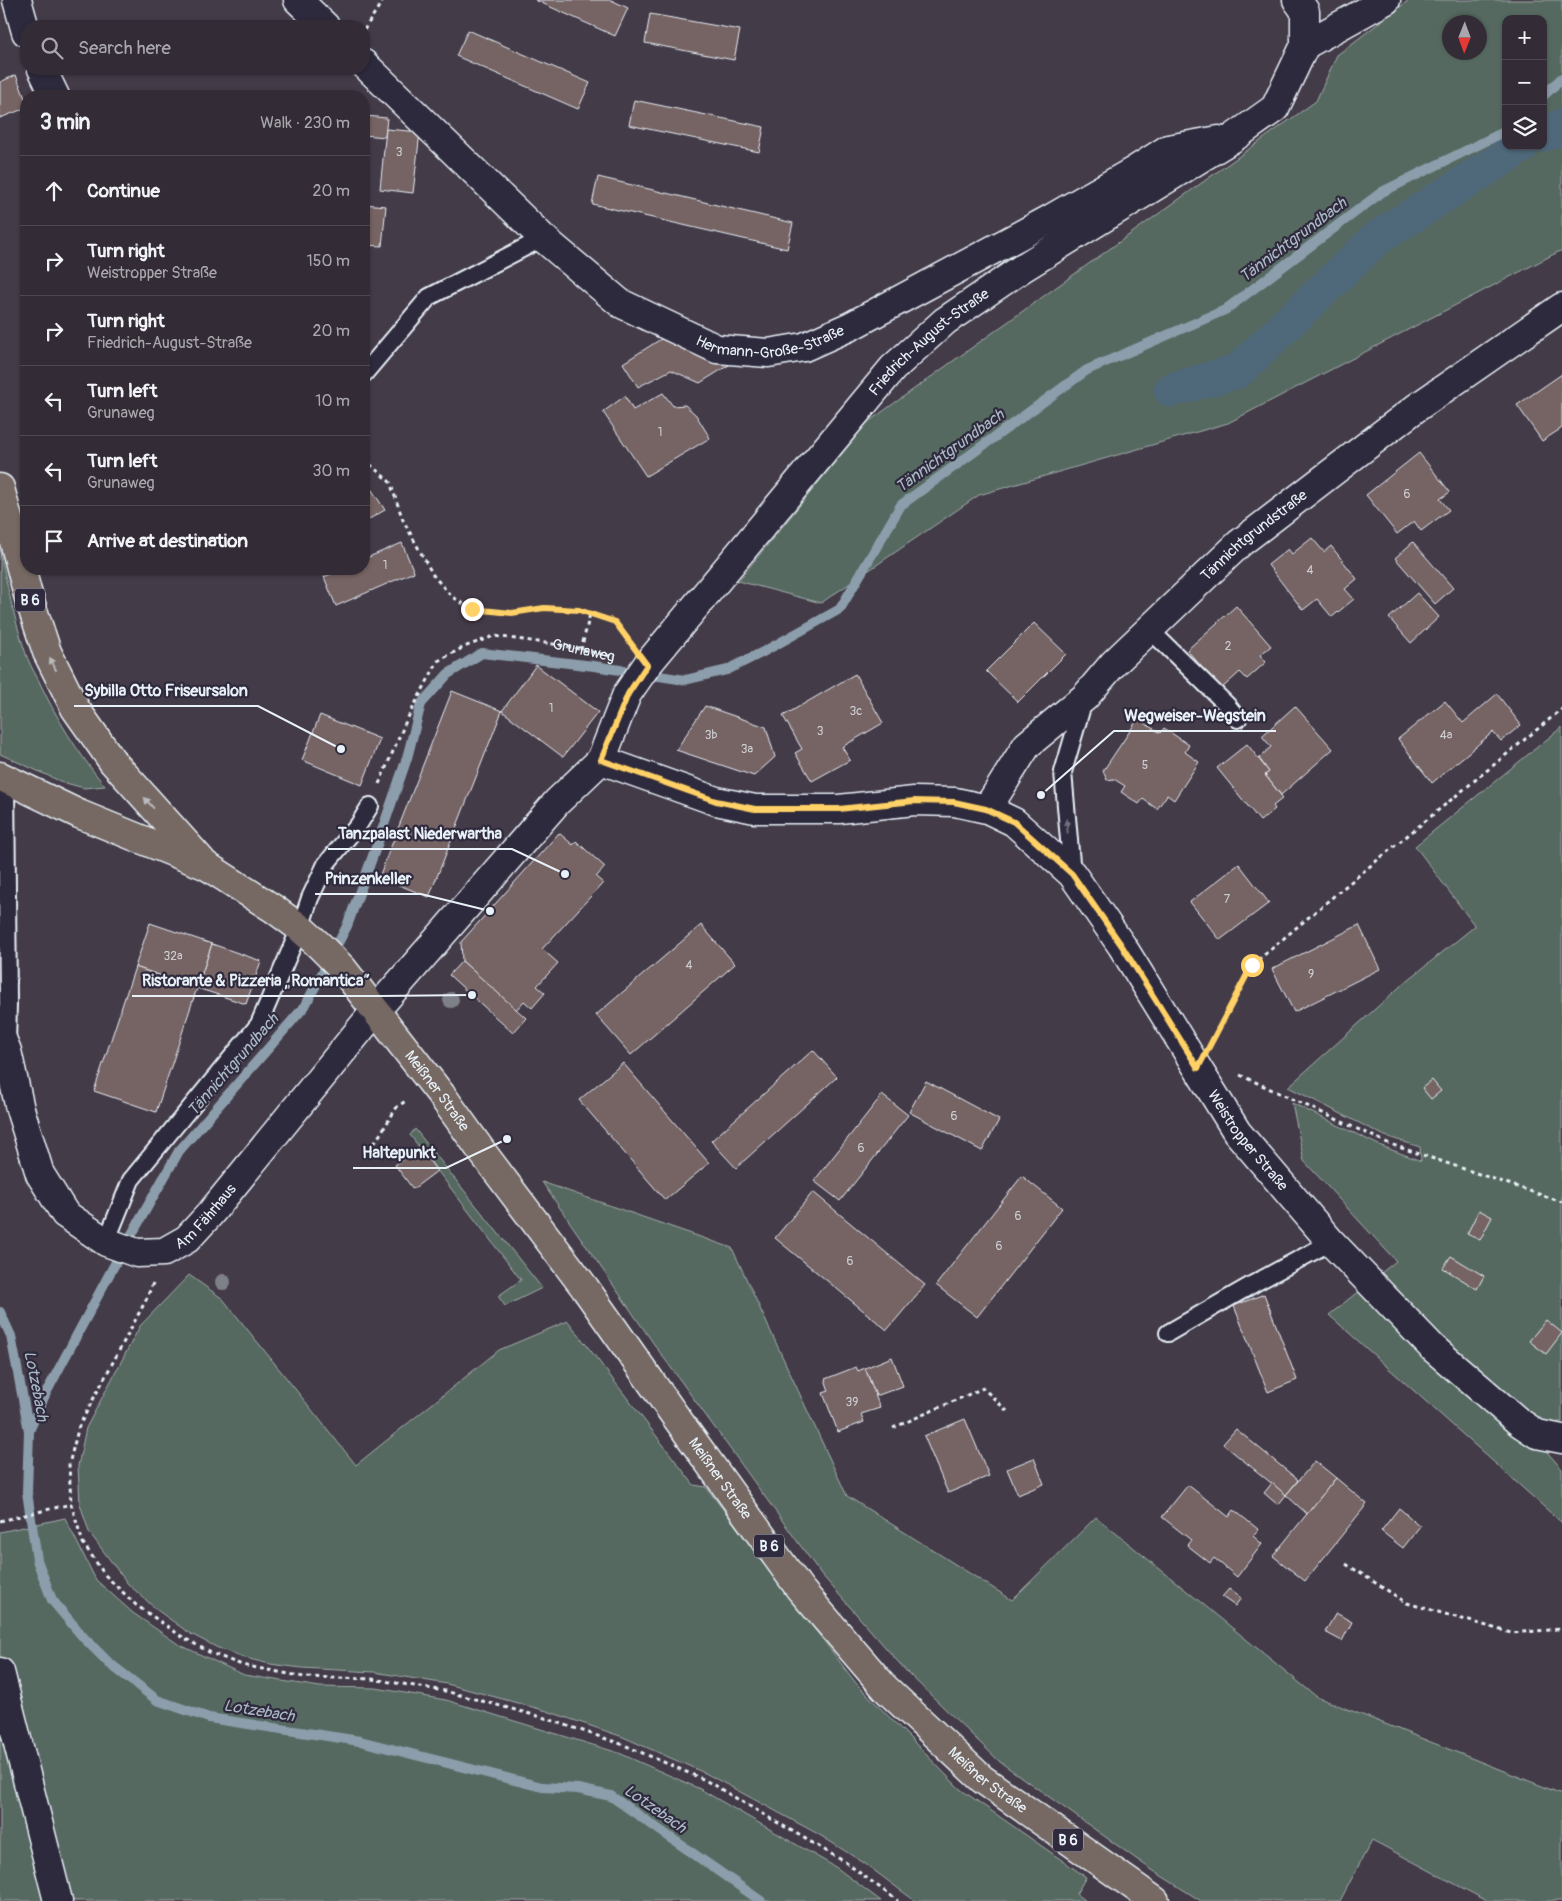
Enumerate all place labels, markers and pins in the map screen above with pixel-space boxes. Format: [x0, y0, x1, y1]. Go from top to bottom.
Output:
callout: Sybilla Otto Friseursalon [74, 675, 258, 706]
callout: Wegweiser-Wegstein [1114, 700, 1276, 731]
callout: Tanzpalast Niederwartha [328, 818, 512, 849]
callout: Prinzenkeller [315, 863, 421, 894]
callout: Ristorante & Pizzeria „Romantica“ [132, 965, 380, 996]
callout: Haltepunkt [353, 1137, 446, 1168]

